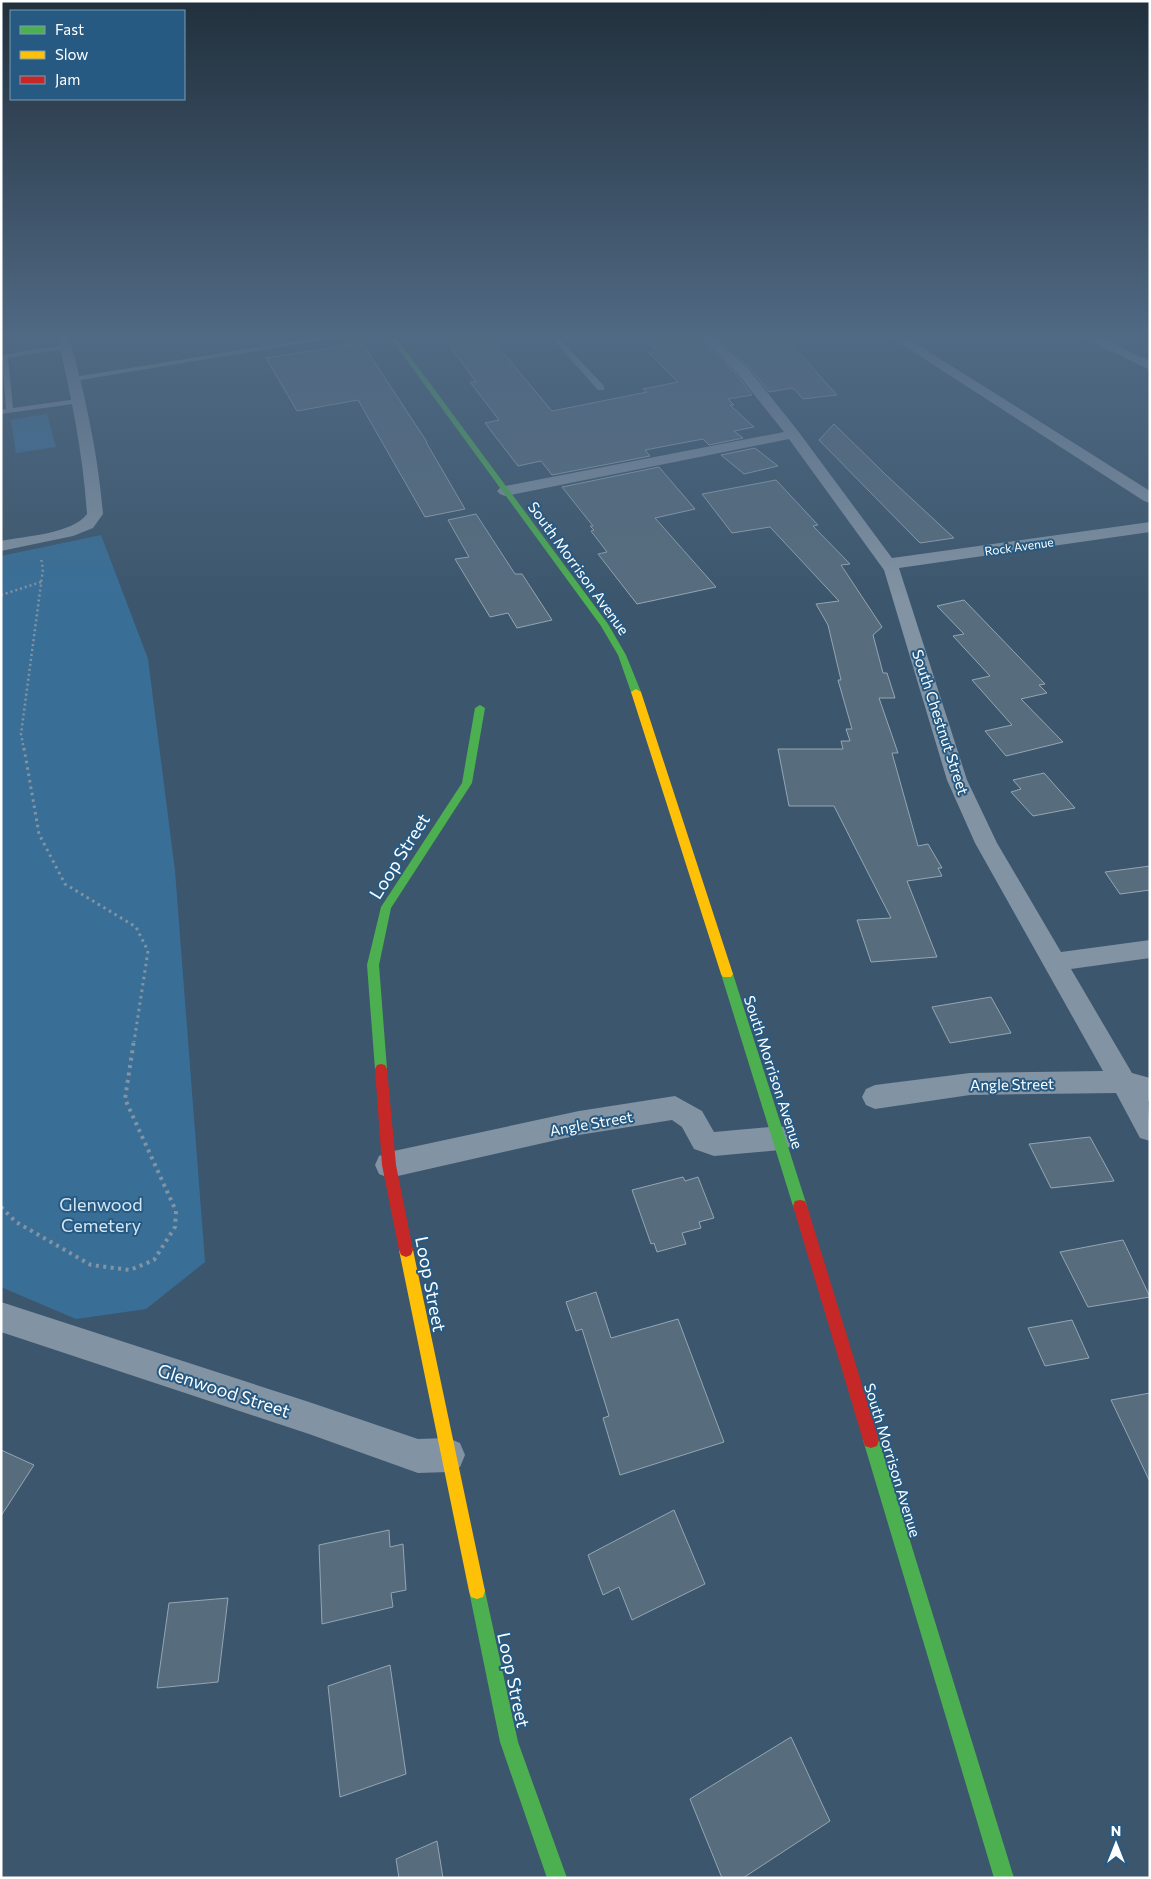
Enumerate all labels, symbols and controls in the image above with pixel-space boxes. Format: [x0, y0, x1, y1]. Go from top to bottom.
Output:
legend [10, 10, 185, 100]
text: Fast [55, 20, 84, 38]
text: Slow [55, 45, 88, 63]
text: Jam [55, 70, 80, 88]
street label: South Morrison Avenue [525, 498, 633, 638]
street label: Rock Avenue [984, 534, 1054, 558]
street label: South Chestnut Street [909, 647, 973, 797]
street label: Loop Street [364, 809, 434, 903]
street label: South Morrison Avenue [741, 993, 807, 1151]
street label: Angle Street [970, 1074, 1054, 1094]
street label: Angle Street [548, 1107, 634, 1139]
park label: Glenwood Cemetery [59, 1193, 143, 1236]
street label: Loop Street [411, 1234, 451, 1334]
street label: Glenwood Street [155, 1358, 293, 1422]
street label: South Morrison Avenue [861, 1381, 925, 1539]
street label: Loop Street [493, 1630, 535, 1730]
north arrow [1091, 1819, 1141, 1869]
text: N [1111, 1822, 1121, 1839]

